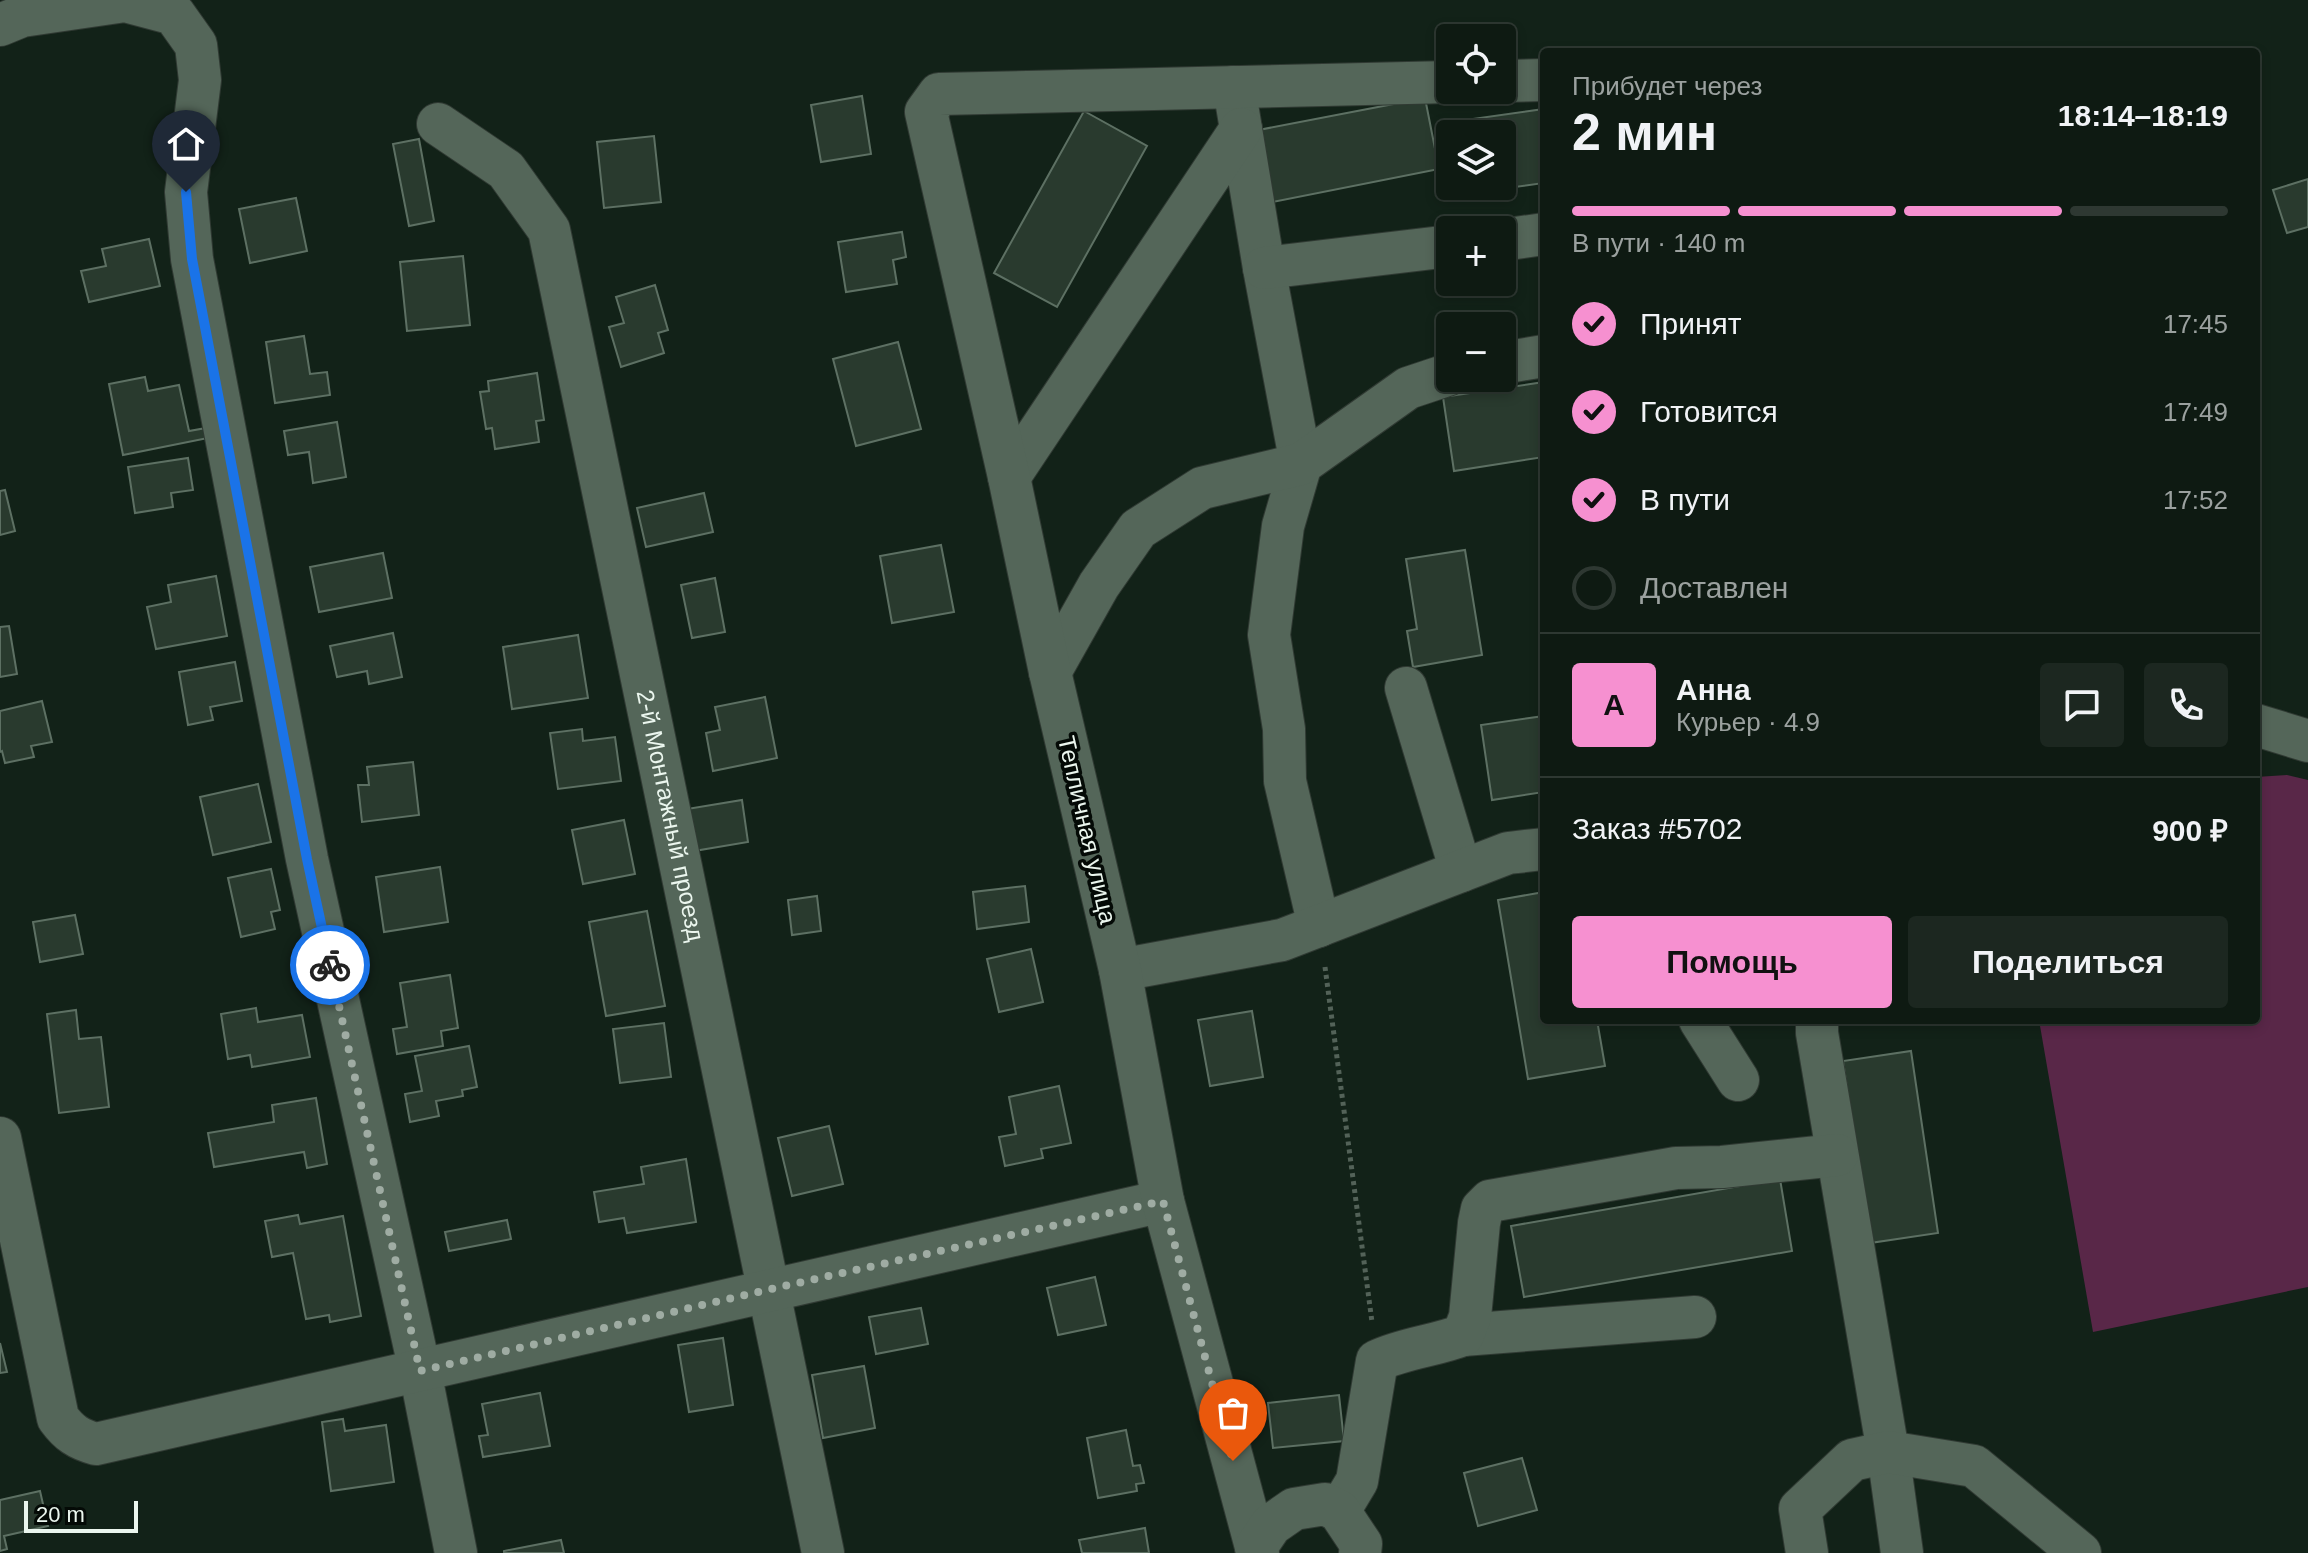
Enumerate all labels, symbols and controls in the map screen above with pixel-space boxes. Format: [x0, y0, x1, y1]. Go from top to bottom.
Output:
map controls [1436, 24, 1516, 392]
button: locate [1436, 24, 1516, 104]
text: Прибудет через [1572, 71, 1762, 101]
text: 18:14–18:19 [2058, 99, 2228, 132]
text: 2 мин [1572, 103, 1717, 161]
pin [152, 110, 220, 192]
button: layers [1436, 120, 1516, 200]
icon: home [164, 122, 208, 166]
button: + [1436, 216, 1516, 296]
text: В пути · 140 m [1572, 228, 1745, 258]
icon: check [1572, 302, 1616, 346]
text: Принят [1640, 307, 1742, 340]
text: 17:45 [2163, 309, 2228, 339]
button: − [1436, 312, 1516, 392]
icon: check [1572, 390, 1616, 434]
text: Готовится [1640, 395, 1778, 428]
text: 17:49 [2163, 397, 2228, 427]
icon: check [1572, 478, 1616, 522]
text: В пути [1640, 483, 1730, 516]
text: 17:52 [2163, 485, 2228, 515]
text: Доставлен [1640, 571, 1788, 604]
button: chat [2040, 663, 2124, 747]
button: phone [2144, 663, 2228, 747]
text: Анна [1676, 673, 1751, 706]
street label: 2-й Монтажный проезд [632, 687, 710, 944]
text: А [1603, 688, 1625, 721]
text: Курьер · 4.9 [1676, 707, 1820, 737]
street label: Тепличная улица [1053, 733, 1122, 927]
text: Заказ #5702 [1572, 812, 1742, 845]
text: 900 ₽ [2152, 814, 2228, 847]
button: Помощь [1572, 916, 1892, 1008]
button: Поделиться [1908, 916, 2228, 1008]
courier [290, 925, 370, 1005]
icon: bike [308, 943, 352, 987]
pin [1199, 1379, 1267, 1461]
icon: bag [1211, 1391, 1255, 1435]
scale bar [24, 1497, 138, 1533]
text: 20 m [36, 1502, 85, 1527]

